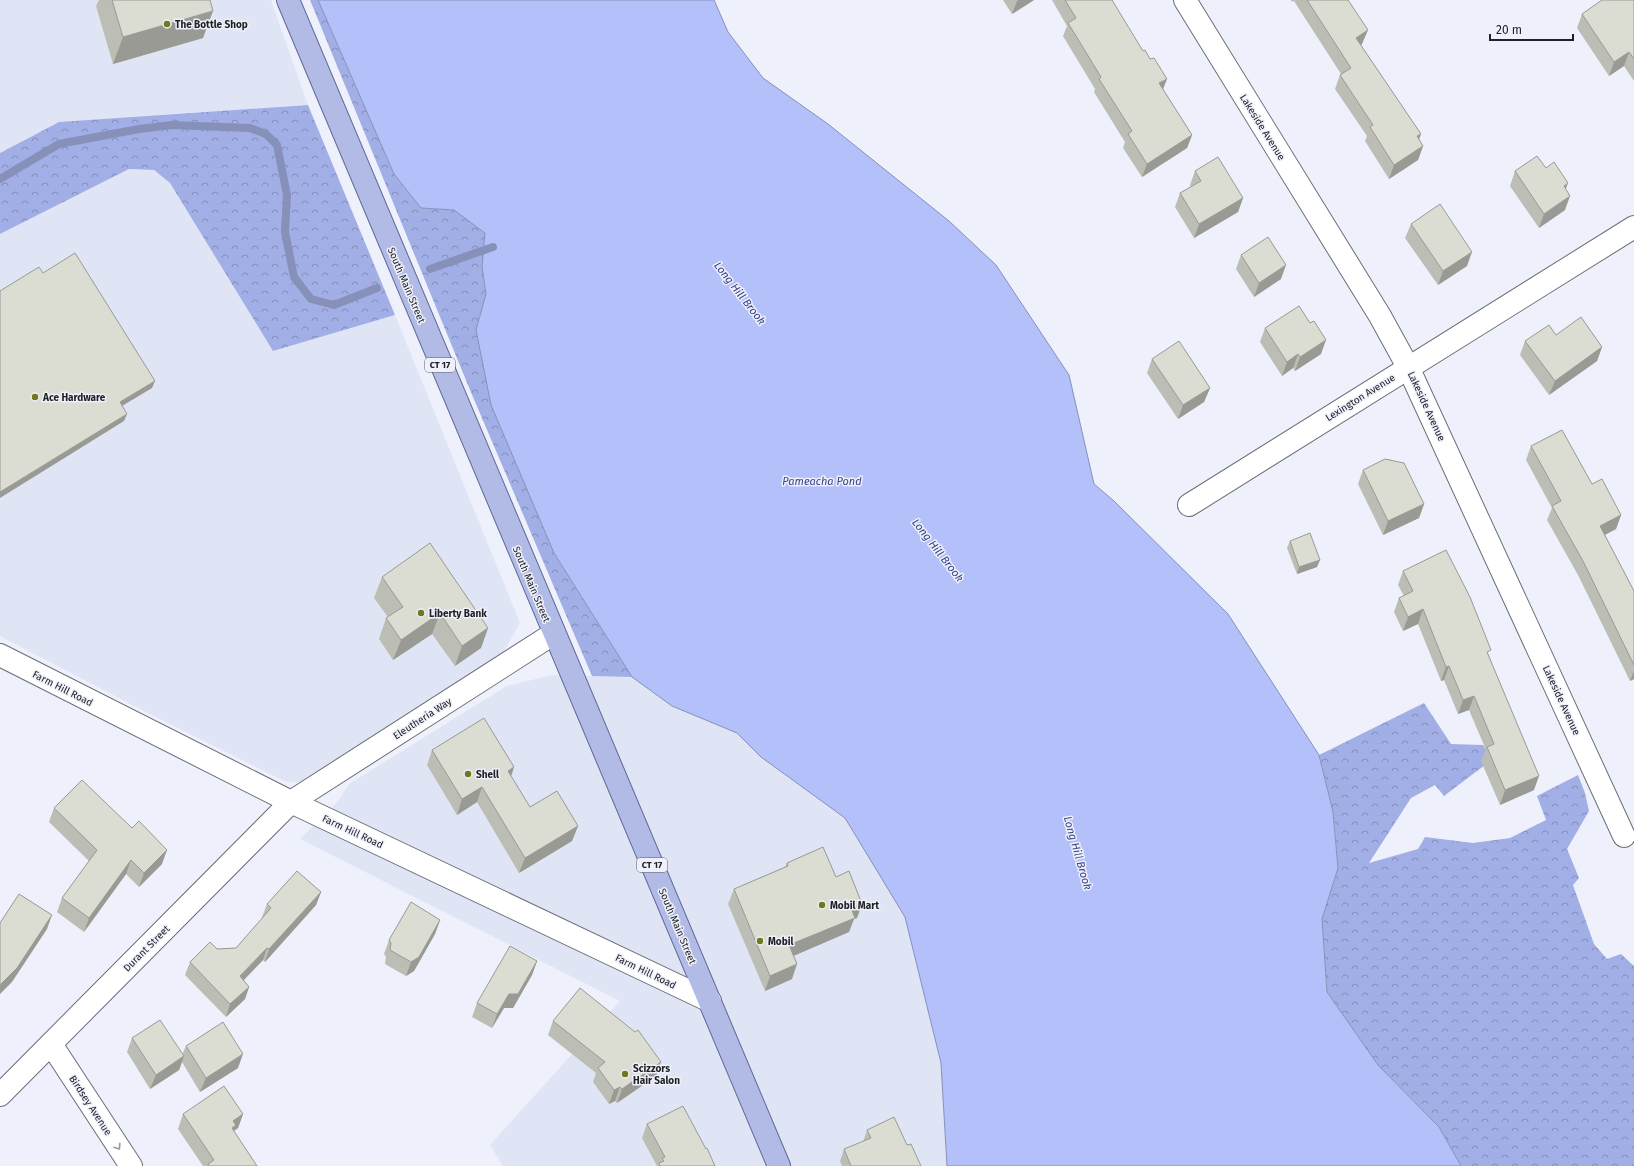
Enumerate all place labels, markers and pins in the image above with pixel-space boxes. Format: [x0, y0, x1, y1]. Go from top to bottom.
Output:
marker: The Bottle Shop [162, 19, 172, 29]
place label: The Bottle Shop [175, 19, 248, 31]
marker: Ace Hardware [30, 392, 40, 402]
place label: Ace Hardware [42, 392, 106, 404]
marker: Liberty Bank [416, 608, 426, 618]
place label: Liberty Bank [429, 608, 487, 620]
marker: Shell [463, 769, 473, 779]
place label: Shell [476, 769, 499, 781]
marker: Mobil Mart [817, 900, 827, 910]
place label: Mobil Mart [830, 900, 879, 912]
marker: Mobil [755, 936, 765, 946]
place label: Mobil [768, 936, 793, 948]
place label: Scizzors Hair Salon [633, 1063, 680, 1087]
marker: Scizzors Hair Salon [620, 1069, 630, 1079]

